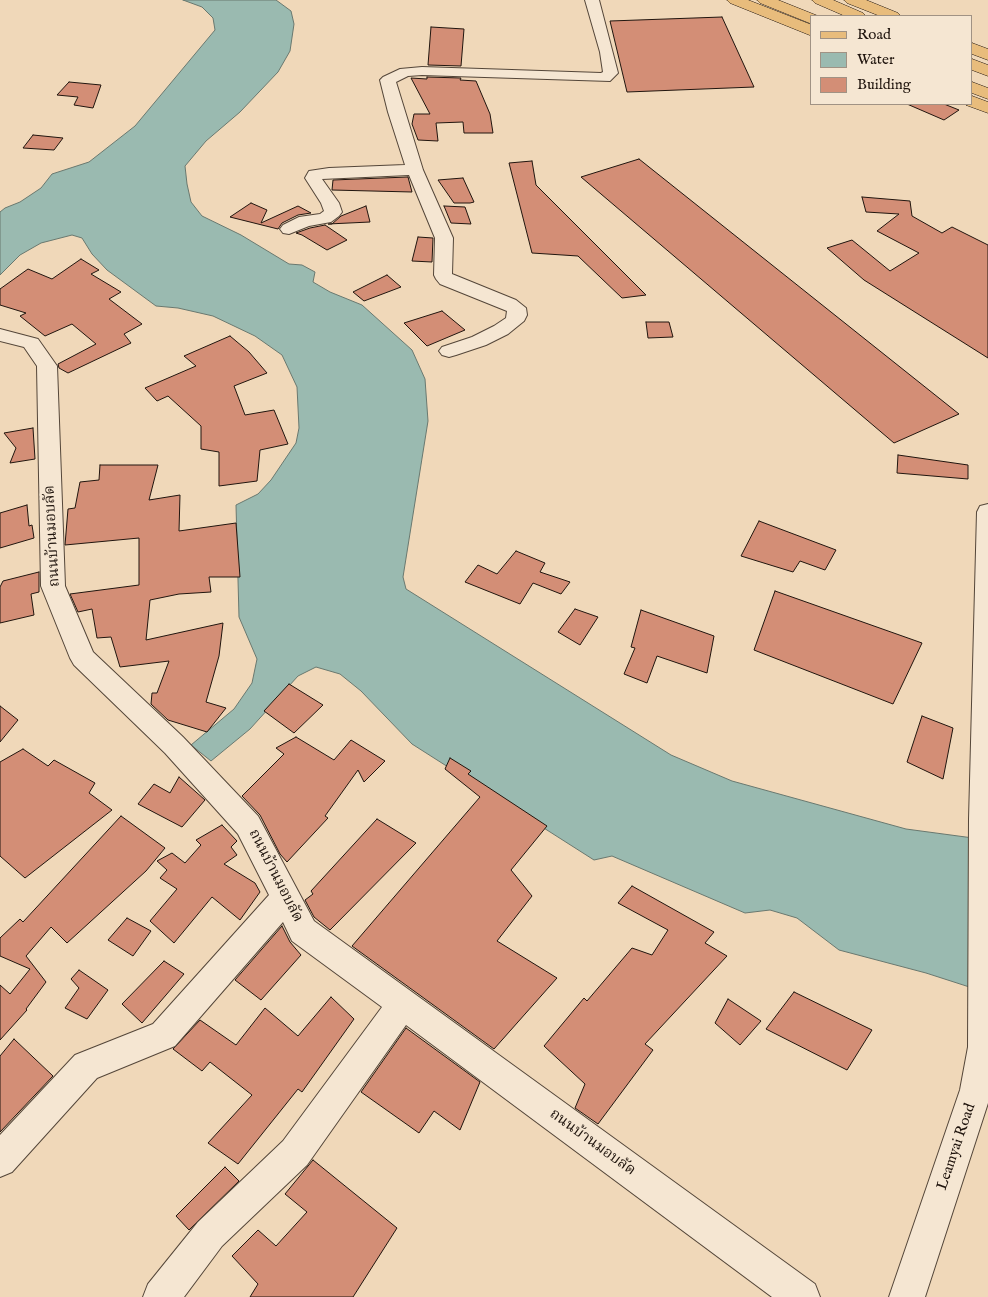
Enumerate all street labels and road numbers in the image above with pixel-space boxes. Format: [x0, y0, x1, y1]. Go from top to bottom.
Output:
street label: ถนนบ้านมอบลัด [41, 485, 65, 587]
street label: ถนนบ้านมอบลัด [244, 826, 306, 926]
street label: Leamyai Road [934, 1101, 980, 1193]
street label: ถนนบ้านมอบลัด [545, 1106, 639, 1180]

